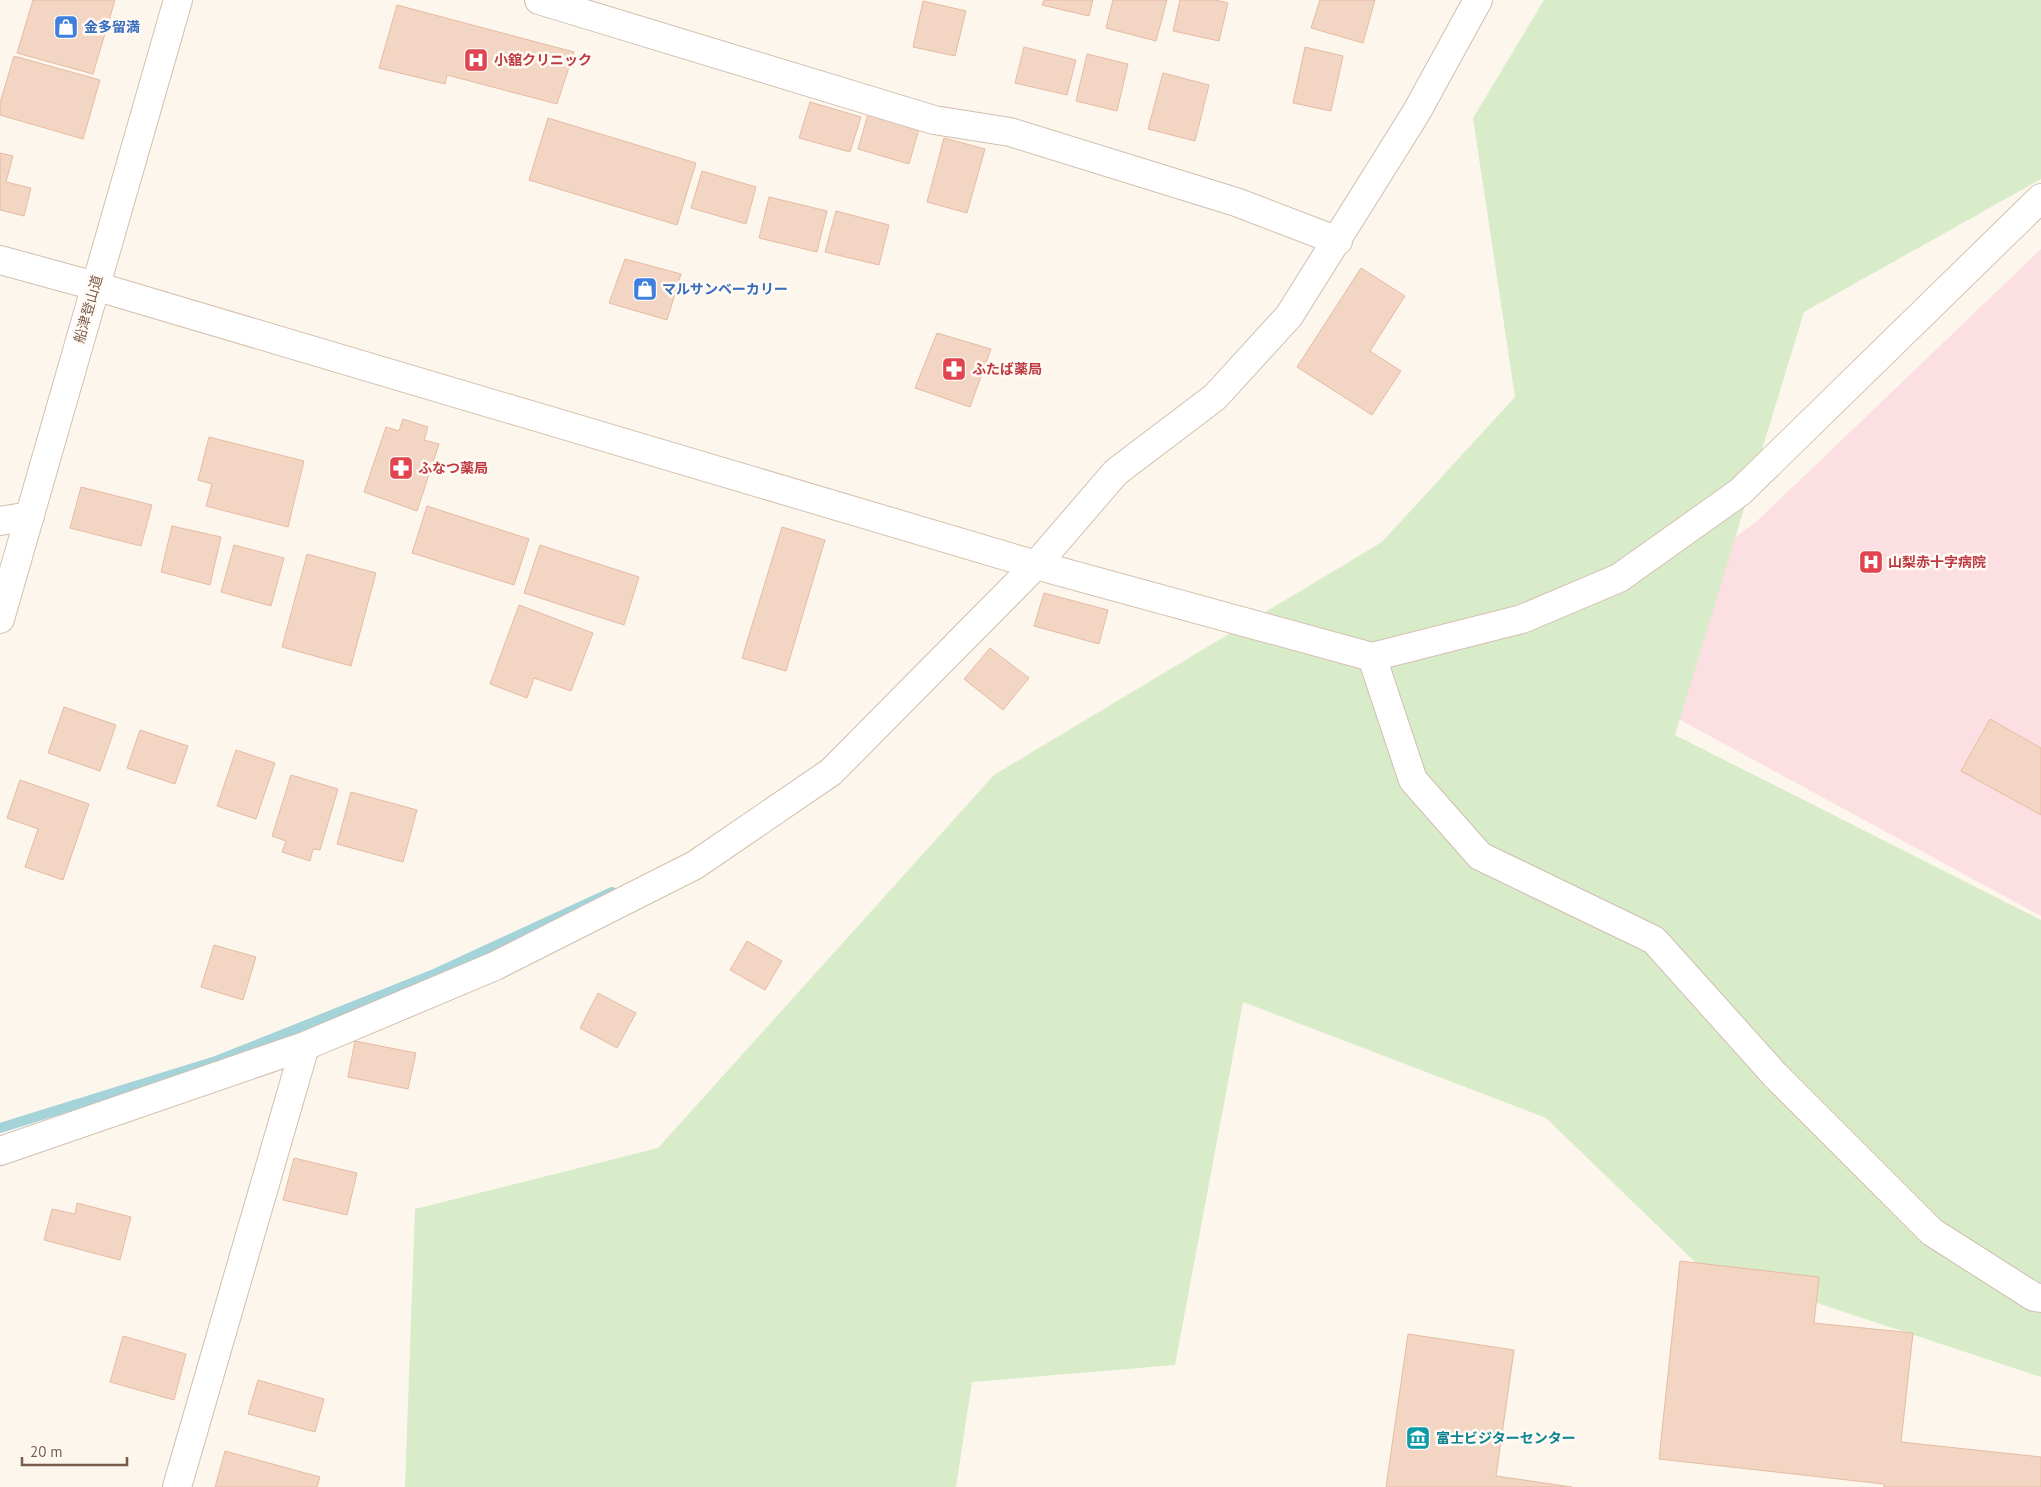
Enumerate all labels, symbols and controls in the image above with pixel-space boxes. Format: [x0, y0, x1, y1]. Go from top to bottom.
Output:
shop icon: 金多留満 [53, 14, 79, 40]
place label: 金多留満 [84, 18, 140, 36]
hospital icon: 小舘クリニック [463, 47, 489, 73]
place label: 小舘クリニック [494, 51, 592, 69]
street label: 船津登山道 [70, 273, 106, 345]
shop icon: マルサンベーカリー [632, 276, 658, 302]
place label: マルサンベーカリー [662, 280, 788, 298]
pharmacy icon: ふたば薬局 [941, 356, 967, 382]
place label: ふたば薬局 [972, 360, 1042, 378]
pharmacy icon: ふなつ薬局 [388, 455, 414, 481]
place label: ふなつ薬局 [418, 459, 488, 477]
hospital icon: 山梨赤十字病院 [1858, 549, 1884, 575]
place label: 山梨赤十字病院 [1888, 553, 1986, 571]
museum icon: 富士ビジターセンター [1405, 1425, 1431, 1451]
place label: 富士ビジターセンター [1436, 1429, 1576, 1447]
scale bar [22, 1434, 128, 1466]
text: 20 m [30, 1442, 63, 1461]

